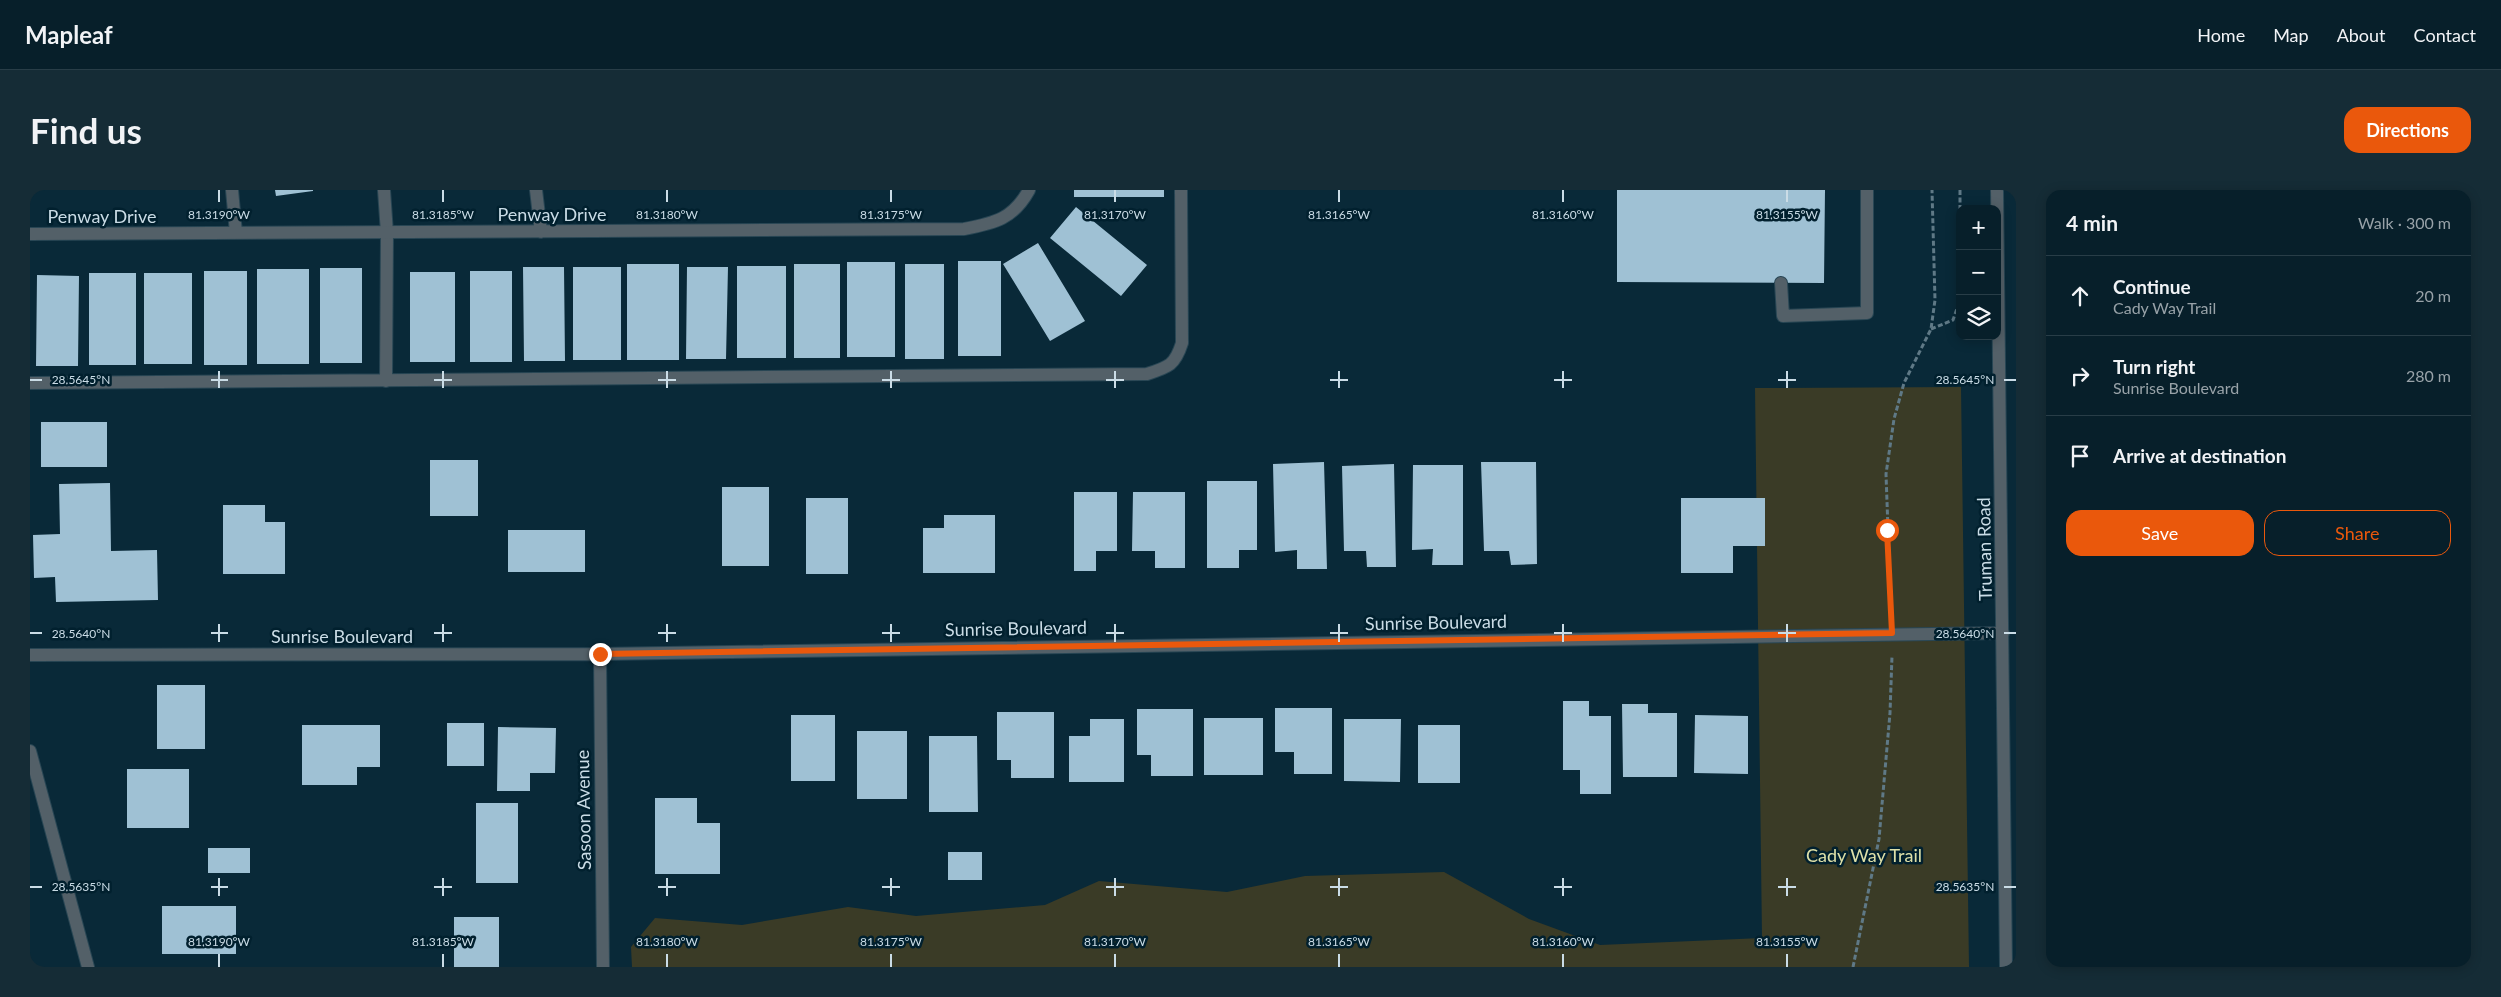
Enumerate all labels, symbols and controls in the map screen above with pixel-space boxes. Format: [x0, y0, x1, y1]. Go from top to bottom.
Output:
text: Mapleaf [25, 20, 113, 49]
text: Home [2197, 24, 2245, 46]
text: Map [2273, 24, 2309, 46]
text: About [2337, 24, 2386, 46]
text: Contact [2414, 24, 2476, 46]
button: Directions [2344, 107, 2471, 153]
text: Find us [30, 109, 142, 151]
street label: Penway Drive [498, 203, 606, 225]
street label: Penway Drive [48, 205, 156, 227]
map controls [1956, 205, 2001, 340]
button: + [1956, 205, 2001, 250]
text: 81.3190°W [188, 207, 251, 222]
text: 81.3185°W [412, 207, 475, 222]
text: 81.3180°W [636, 207, 699, 222]
text: 81.3175°W [860, 207, 923, 222]
text: 81.3170°W [1084, 207, 1147, 222]
text: 81.3165°W [1308, 207, 1371, 222]
text: 81.3160°W [1532, 207, 1595, 222]
text: 81.3155°W [1756, 207, 1819, 222]
text: 4 min [2066, 210, 2118, 235]
text: Walk · 300 m [2358, 213, 2451, 232]
button: − [1956, 250, 2001, 295]
text: Continue [2113, 275, 2191, 298]
icon: ahead [2066, 282, 2094, 310]
text: 20 m [2415, 286, 2451, 305]
button: layers [1956, 295, 2001, 340]
text: Cady Way Trail [2113, 298, 2216, 317]
text: Turn right [2113, 355, 2195, 378]
icon: right [2066, 362, 2094, 390]
text: 280 m [2406, 366, 2451, 385]
text: 28.5645°N [52, 372, 110, 387]
text: 28.5645°N [1936, 372, 1994, 387]
text: Sunrise Boulevard [2113, 378, 2239, 397]
icon: arrive [2066, 442, 2094, 470]
text: Arrive at destination [2113, 444, 2286, 467]
street label: Truman Road [1972, 497, 1996, 601]
button: Save [2066, 510, 2254, 556]
button: Share [2264, 510, 2451, 556]
route start [1876, 519, 1899, 542]
street label: Sunrise Boulevard [1365, 610, 1507, 634]
street label: Sunrise Boulevard [945, 616, 1087, 640]
street label: Sunrise Boulevard [271, 625, 413, 647]
text: 28.5640°N [52, 626, 110, 641]
text: 28.5640°N [1936, 626, 1994, 641]
route end [589, 643, 612, 666]
street label: Sasoon Avenue [571, 750, 595, 870]
park label: Cady Way Trail [1806, 844, 1922, 866]
text: 28.5635°N [52, 879, 110, 894]
text: 28.5635°N [1936, 879, 1994, 894]
text: 81.3190°W [188, 934, 251, 949]
text: 81.3185°W [412, 934, 475, 949]
text: 81.3180°W [636, 934, 699, 949]
text: 81.3175°W [860, 934, 923, 949]
text: 81.3170°W [1084, 934, 1147, 949]
text: 81.3165°W [1308, 934, 1371, 949]
text: 81.3160°W [1532, 934, 1595, 949]
text: 81.3155°W [1756, 934, 1819, 949]

